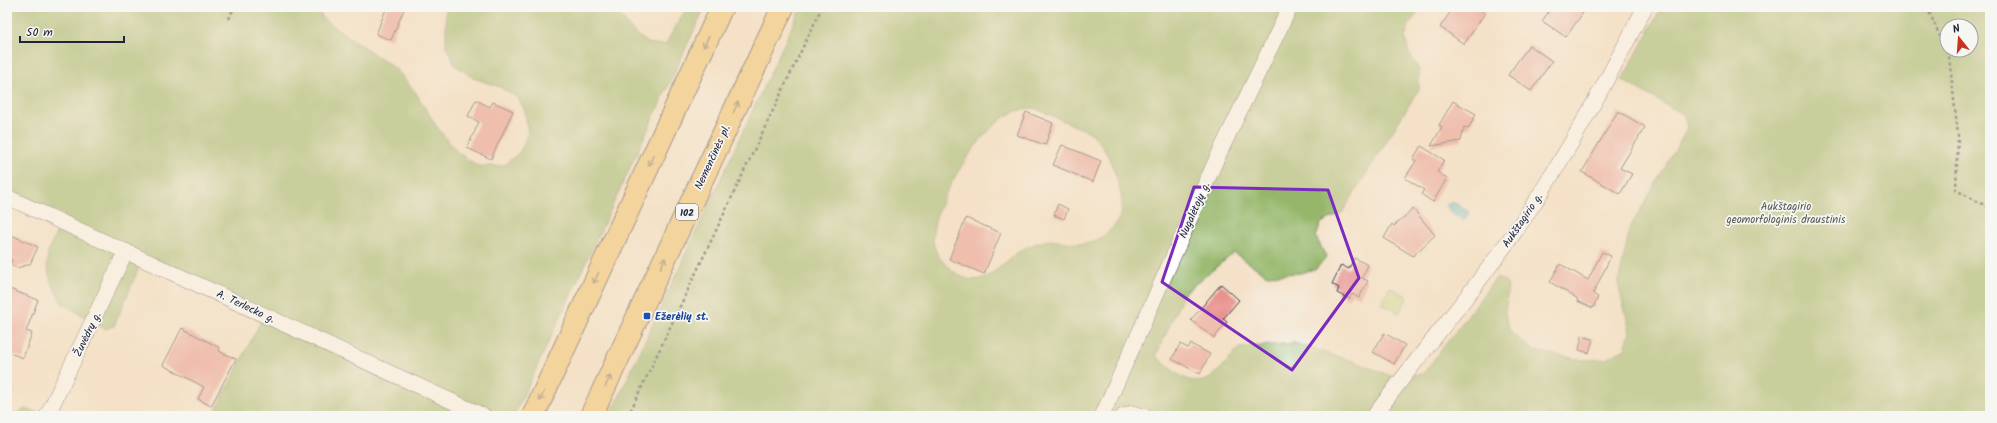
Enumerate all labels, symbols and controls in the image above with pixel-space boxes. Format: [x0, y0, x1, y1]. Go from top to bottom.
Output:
scale bar [20, 18, 124, 44]
north arrow [1939, 18, 1979, 58]
text: N [1950, 20, 1962, 39]
text: 50 m [26, 23, 53, 42]
one-way arrow [702, 36, 709, 48]
one-way arrow [733, 102, 740, 114]
street label: Nemenčinės pl. [690, 122, 736, 193]
one-way arrow [647, 154, 654, 166]
street label: Nugalėtojų g. [1174, 179, 1215, 242]
street label: Aukštagirio g. [1498, 190, 1548, 252]
park label: Aukštagirio geomorfologinis draustinis [1725, 198, 1846, 229]
road number: 102 [676, 204, 698, 220]
one-way arrow [660, 257, 667, 269]
one-way arrow [592, 272, 600, 284]
street label: A. Terlecko g. [213, 285, 278, 328]
place label: Ežerėlių st. [655, 308, 709, 326]
street label: Žuvėdrų g. [69, 309, 107, 360]
marker: Ežerėlių st. [642, 311, 652, 321]
one-way arrow [604, 375, 612, 387]
one-way arrow [538, 390, 545, 402]

